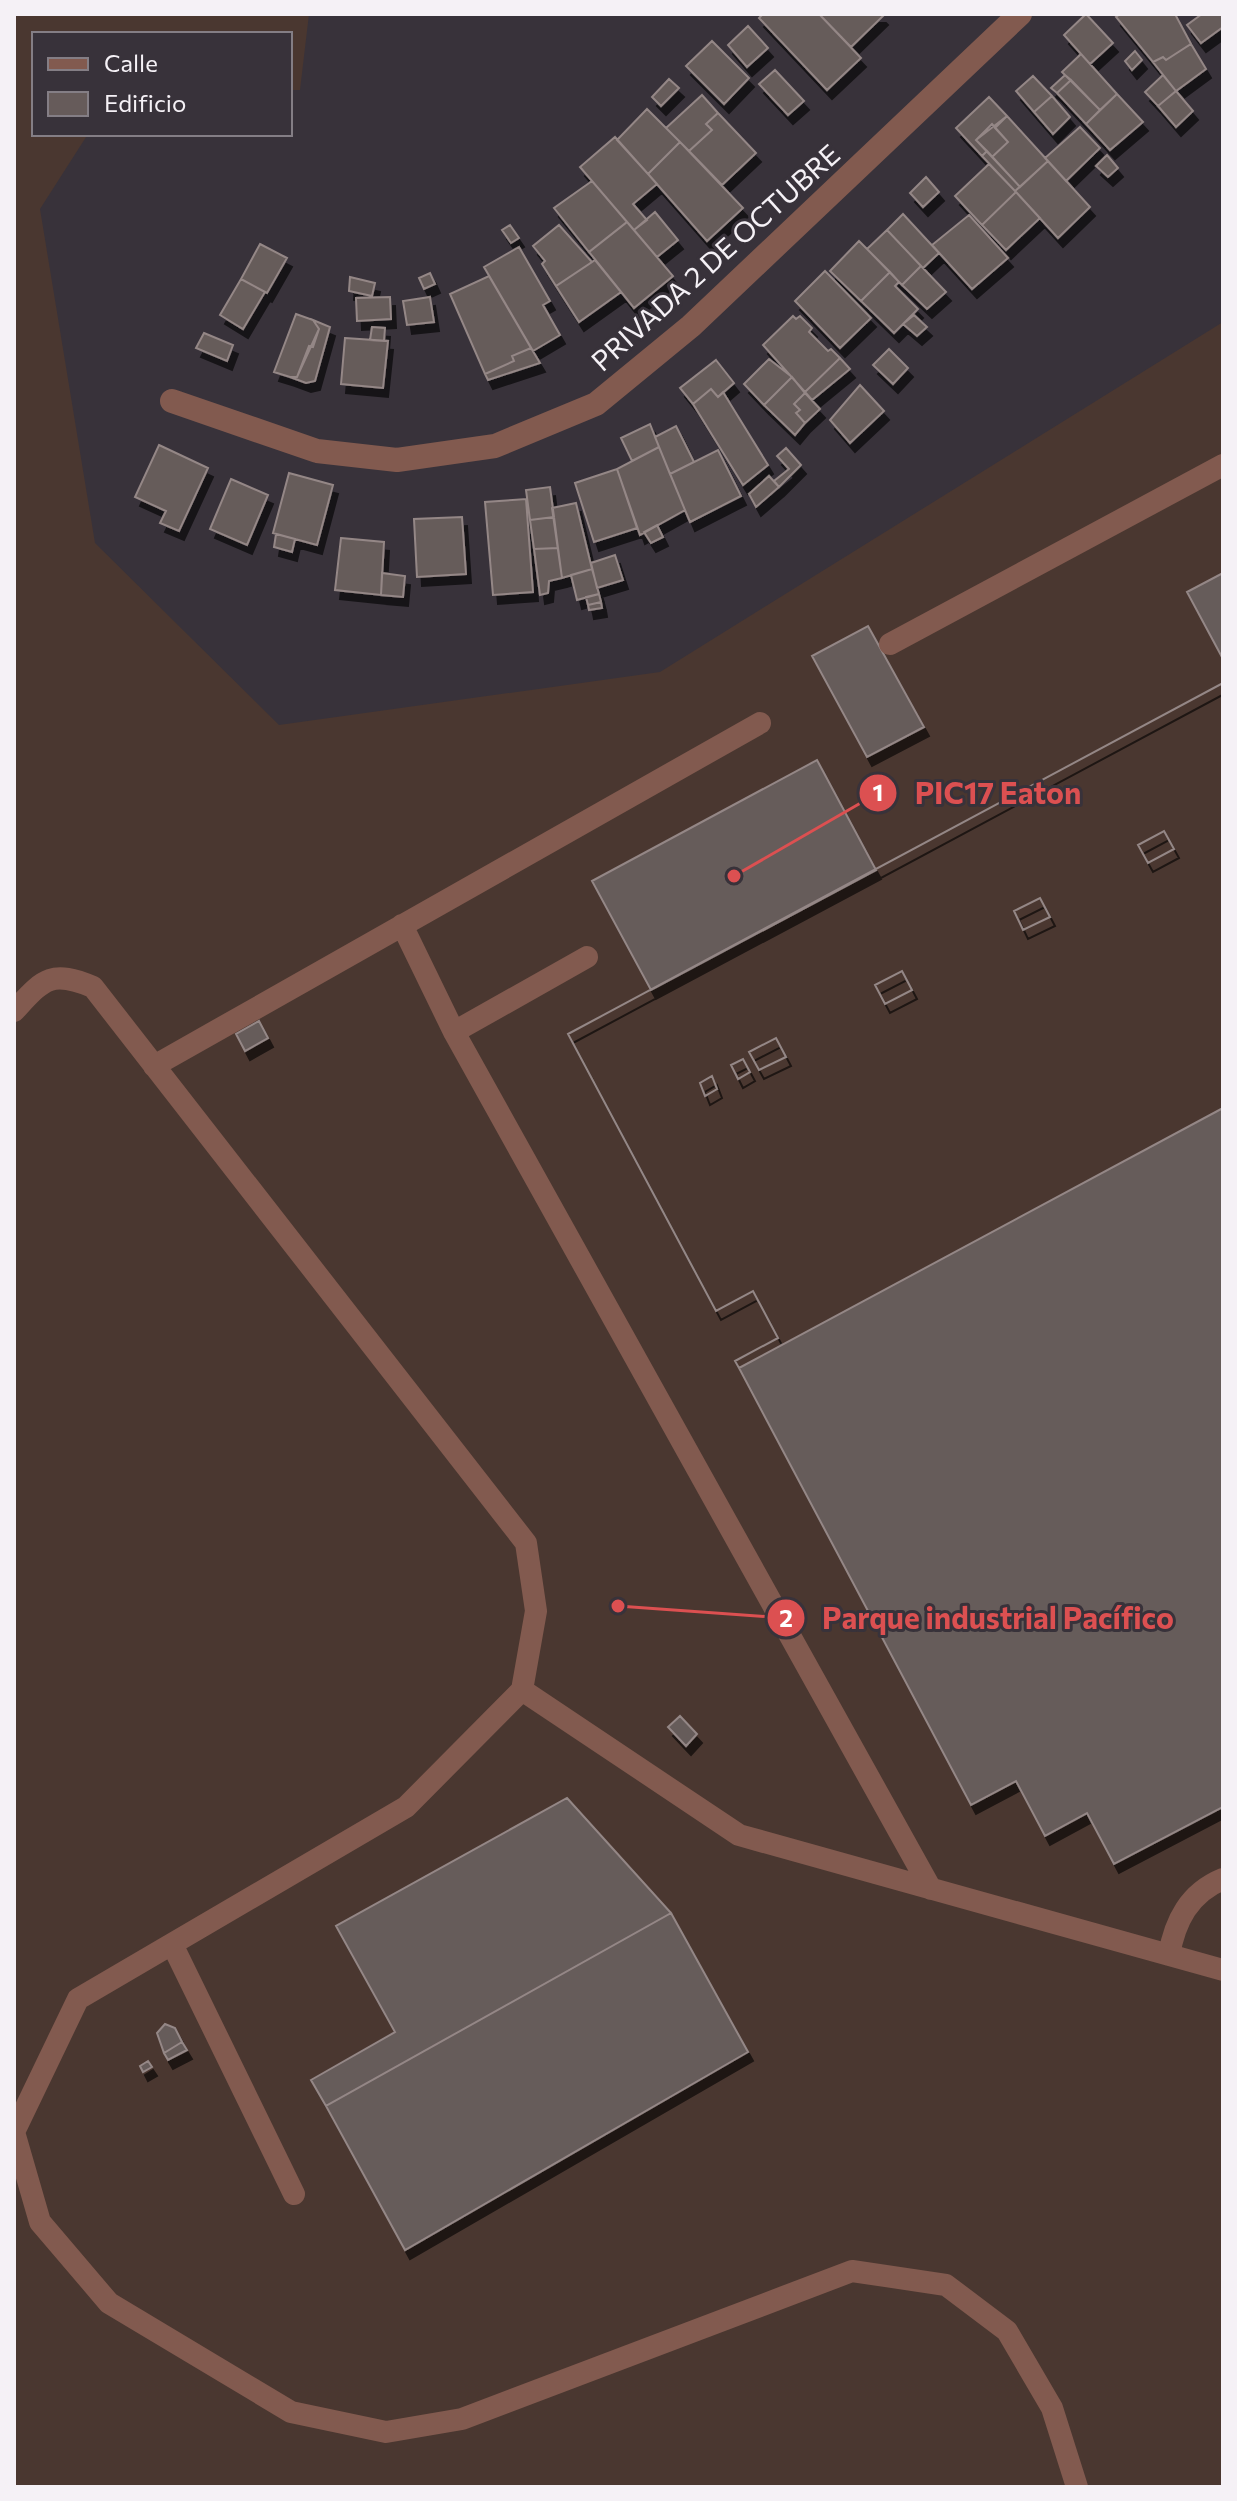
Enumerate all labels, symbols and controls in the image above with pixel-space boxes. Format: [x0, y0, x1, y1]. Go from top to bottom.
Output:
legend [32, 32, 292, 136]
text: Calle [104, 48, 158, 77]
text: Edificio [104, 88, 186, 117]
street label: PRIVADA 2 DE OCTUBRE [584, 136, 846, 378]
callout: PIC17 Eaton [858, 766, 1097, 820]
text: PIC17 Eaton [915, 773, 1081, 810]
text: 1 [873, 777, 883, 806]
callout: Parque industrial Pacífico [766, 1591, 1190, 1645]
text: Parque industrial Pacífico [822, 1598, 1174, 1635]
text: 2 [779, 1603, 793, 1632]

